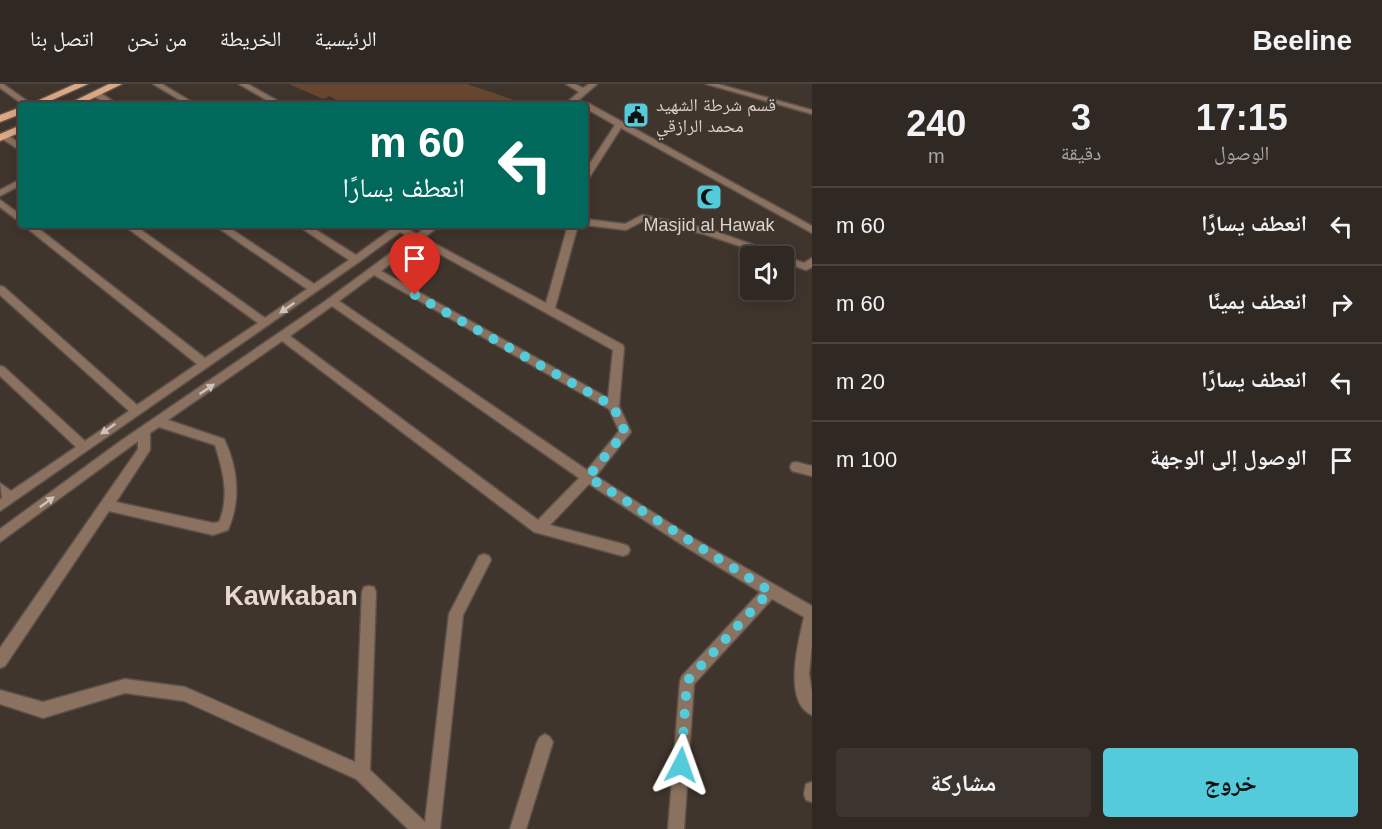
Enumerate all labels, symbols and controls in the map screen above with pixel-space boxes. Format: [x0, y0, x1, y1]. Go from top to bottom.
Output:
text: Beeline [1252, 25, 1352, 56]
text: اتصل بنا [30, 27, 94, 50]
text: من نحن [127, 27, 187, 50]
text: الخريطة [220, 27, 282, 50]
text: الرئيسية [315, 27, 377, 50]
place label: قسم شرطة الشهيد محمد الرازقي [656, 95, 776, 141]
text: 3 [1071, 97, 1091, 138]
text: 17:15 [1196, 97, 1288, 138]
public building icon: قسم شرطة الشهيد محمد الرازقي [621, 100, 651, 130]
text: 240 [906, 103, 966, 144]
text: 60 m [369, 119, 465, 166]
icon: left [486, 126, 564, 204]
text: دقيقة [1061, 142, 1101, 164]
text: الوصول [1214, 142, 1269, 164]
text: m [928, 145, 945, 167]
text: انعطف يسارًا [343, 173, 465, 203]
mosque icon: Masjid al Hawak [694, 182, 724, 212]
icon: left [1325, 210, 1358, 243]
text: انعطف يسارًا [1201, 211, 1307, 236]
text: 60 m [836, 213, 885, 238]
place label: Masjid al Hawak [643, 215, 776, 235]
pin [389, 233, 440, 295]
icon: arrive [398, 242, 431, 275]
map controls [740, 246, 794, 300]
button: sound [740, 246, 794, 300]
icon: right [1325, 288, 1358, 321]
text: انعطف يمينًا [1208, 289, 1307, 314]
text: 60 m [836, 291, 885, 316]
one-way arrow [279, 302, 295, 314]
icon: left [1325, 366, 1358, 399]
text: انعطف يسارًا [1201, 367, 1307, 392]
text: 20 m [836, 369, 885, 394]
one-way arrow [198, 384, 215, 395]
one-way arrow [101, 423, 117, 435]
icon: arrive [1325, 444, 1358, 477]
text: الوصول إلى الوجهة [1150, 445, 1307, 470]
text: 100 m [836, 447, 897, 472]
one-way arrow [39, 496, 55, 508]
district label: Kawkaban [224, 581, 358, 611]
position arrow [649, 733, 713, 797]
button: مشاركة [836, 748, 1091, 817]
button: خروج [1103, 748, 1358, 817]

